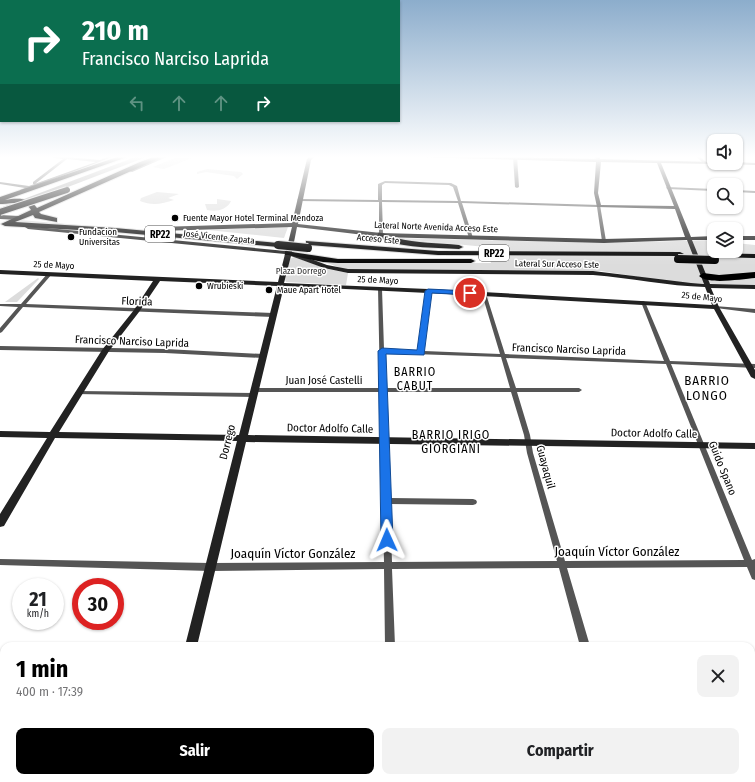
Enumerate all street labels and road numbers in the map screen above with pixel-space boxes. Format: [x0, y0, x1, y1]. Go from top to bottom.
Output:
street label: Lateral Norte Avenida Acceso Este [374, 220, 499, 234]
road number: RP22 [145, 226, 175, 242]
street label: José Vicente Zapata [183, 228, 256, 246]
street label: Acceso Este [356, 232, 400, 246]
road number: RP22 [479, 245, 509, 261]
street label: Lateral Sur Acceso Este [515, 258, 600, 270]
street label: 25 de Mayo [33, 259, 75, 271]
street label: 25 de Mayo [357, 274, 399, 286]
street label: 25 de Mayo [681, 290, 723, 304]
street label: Florida [121, 294, 153, 309]
street label: Francisco Narciso Laprida [75, 333, 189, 350]
street label: Francisco Narciso Laprida [512, 341, 626, 358]
street label: Juan José Castelli [286, 374, 363, 387]
street label: Doctor Adolfo Calle [287, 421, 373, 436]
street label: Dorrego [217, 423, 238, 461]
street label: Doctor Adolfo Calle [611, 426, 697, 441]
street label: Guido Spano [706, 439, 739, 497]
street label: Guayaquil [533, 444, 558, 491]
street label: Joaquín Víctor González [555, 544, 679, 559]
street label: Joaquín Víctor González [231, 546, 355, 561]

